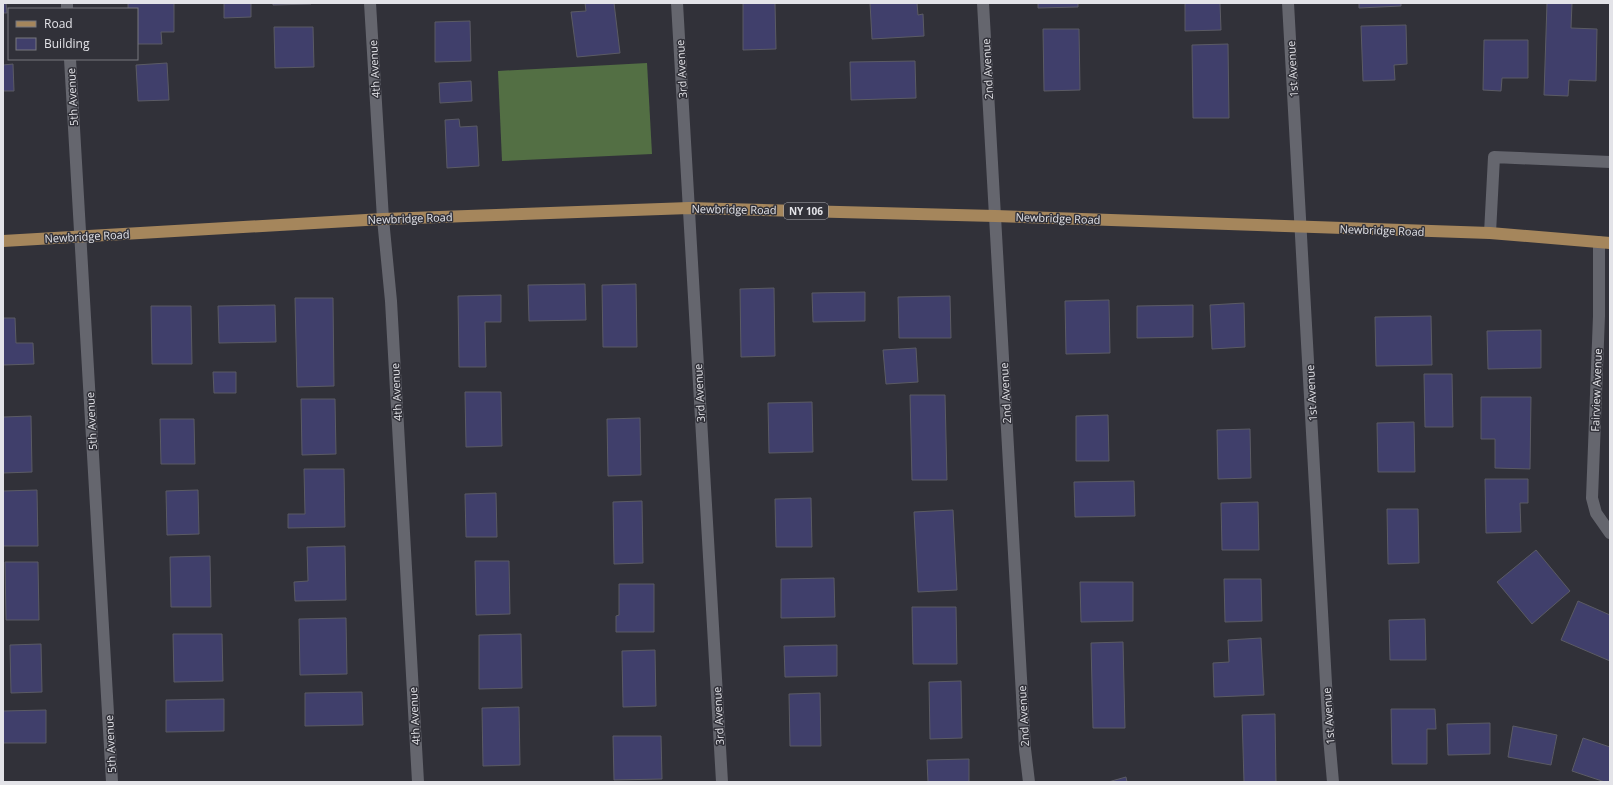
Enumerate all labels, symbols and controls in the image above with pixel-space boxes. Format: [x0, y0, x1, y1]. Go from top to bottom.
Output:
legend [8, 8, 138, 60]
text: Road [44, 15, 73, 32]
text: Building [44, 35, 90, 52]
street label: 2nd Avenue [978, 38, 996, 100]
street label: 3rd Avenue [672, 39, 690, 99]
street label: 4th Avenue [365, 40, 383, 98]
street label: 1st Avenue [1283, 40, 1301, 98]
street label: 5th Avenue [63, 68, 81, 126]
street label: Newbridge Road [691, 201, 777, 217]
road number: NY 106 [784, 203, 828, 219]
street label: Newbridge Road [367, 209, 453, 227]
street label: Newbridge Road [1015, 209, 1101, 227]
street label: Newbridge Road [1339, 221, 1425, 239]
street label: Newbridge Road [44, 226, 130, 246]
street label: Fairview Avenue [1587, 348, 1605, 432]
street label: 2nd Avenue [996, 362, 1014, 424]
street label: 4th Avenue [387, 363, 405, 421]
street label: 3rd Avenue [690, 363, 708, 423]
street label: 1st Avenue [1302, 364, 1320, 422]
street label: 5th Avenue [82, 392, 100, 450]
street label: 2nd Avenue [1014, 685, 1032, 747]
street label: 3rd Avenue [709, 686, 727, 746]
street label: 4th Avenue [405, 687, 423, 745]
street label: 1st Avenue [1319, 687, 1337, 745]
street label: 5th Avenue [101, 715, 119, 773]

